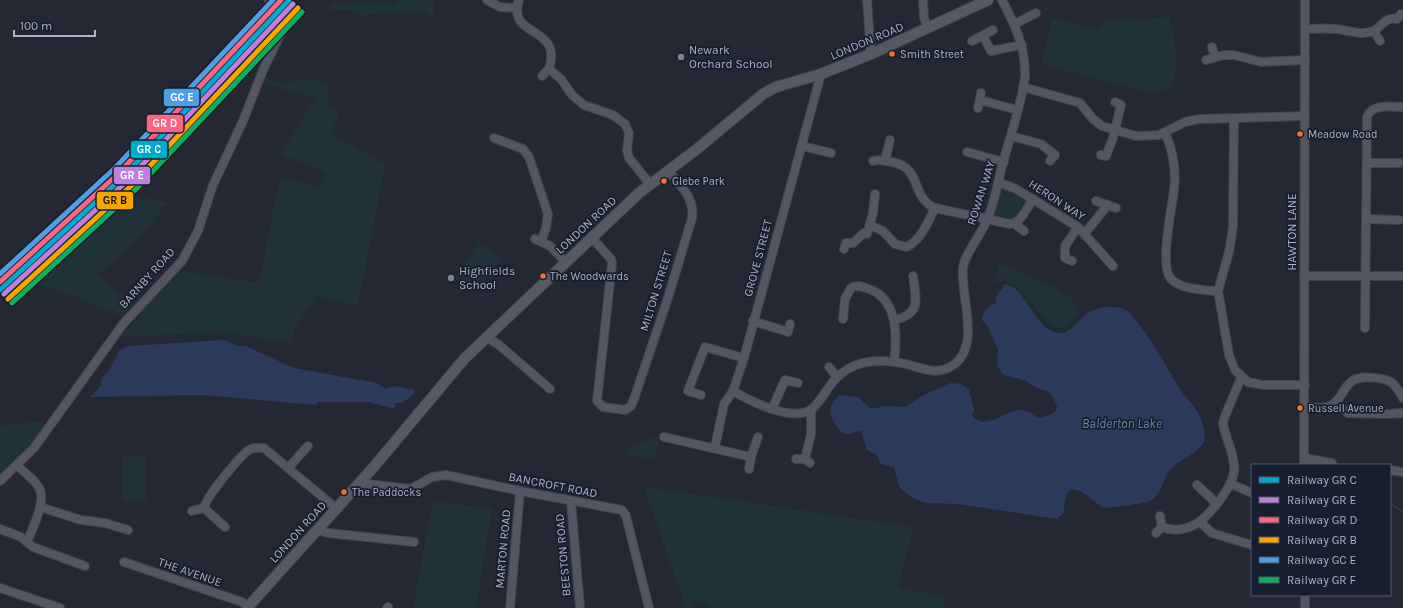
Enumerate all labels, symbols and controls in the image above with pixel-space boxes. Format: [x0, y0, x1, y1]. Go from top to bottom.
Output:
scale bar [14, 12, 95, 38]
text: 100 m [20, 19, 52, 33]
street label: LONDON ROAD [828, 19, 906, 63]
place label: Newark Orchard School [689, 43, 773, 71]
place label: Smith Street [900, 48, 964, 61]
marker: Smith Street [887, 49, 897, 59]
marker: Newark Orchard School [676, 52, 686, 62]
line badge: GC E [163, 88, 200, 107]
text: GC E [170, 91, 194, 104]
line badge: GR D [146, 114, 184, 133]
text: GR D [153, 117, 177, 130]
place label: Meadow Road [1308, 128, 1377, 141]
marker: Meadow Road [1295, 129, 1305, 139]
line badge: GR C [130, 140, 168, 159]
text: GR C [137, 143, 161, 156]
street label: ROWAN WAY [964, 159, 998, 227]
line badge: GR E [113, 166, 151, 185]
text: GR E [120, 169, 144, 182]
place label: Glebe Park [672, 175, 725, 188]
marker: Glebe Park [659, 176, 669, 186]
street label: HERON WAY [1026, 177, 1088, 224]
line badge: GR B [96, 191, 134, 210]
street label: LONDON ROAD [553, 193, 619, 257]
street label: HAWTON LANE [1285, 193, 1299, 271]
text: GR B [103, 194, 127, 207]
street label: GROVE STREET [741, 218, 775, 298]
street label: BARNBY ROAD [116, 245, 178, 311]
street label: MILTON STREET [637, 249, 675, 333]
place label: Highfields School [459, 264, 515, 292]
place label: The Woodwards [550, 270, 629, 283]
marker: The Woodwards [538, 271, 548, 281]
marker: Highfields School [446, 273, 456, 283]
place label: Russell Avenue [1308, 402, 1384, 415]
marker: Russell Avenue [1295, 403, 1305, 413]
water label: Balderton Lake [1082, 416, 1162, 431]
legend [1251, 464, 1391, 596]
street label: BANCROFT ROAD [507, 470, 599, 500]
text: Railway GR C [1287, 473, 1357, 487]
place label: The Paddocks [352, 486, 421, 499]
marker: The Paddocks [339, 487, 349, 497]
text: Railway GR E [1287, 493, 1356, 507]
street label: LONDON ROAD [267, 498, 329, 566]
street label: MARTON ROAD [493, 509, 513, 589]
street label: BEESTON ROAD [552, 513, 574, 597]
text: Railway GR D [1287, 513, 1358, 527]
text: Railway GR B [1287, 533, 1357, 547]
text: Railway GC E [1287, 553, 1356, 567]
street label: THE AVENUE [156, 555, 224, 589]
text: Railway GR F [1287, 573, 1356, 587]

